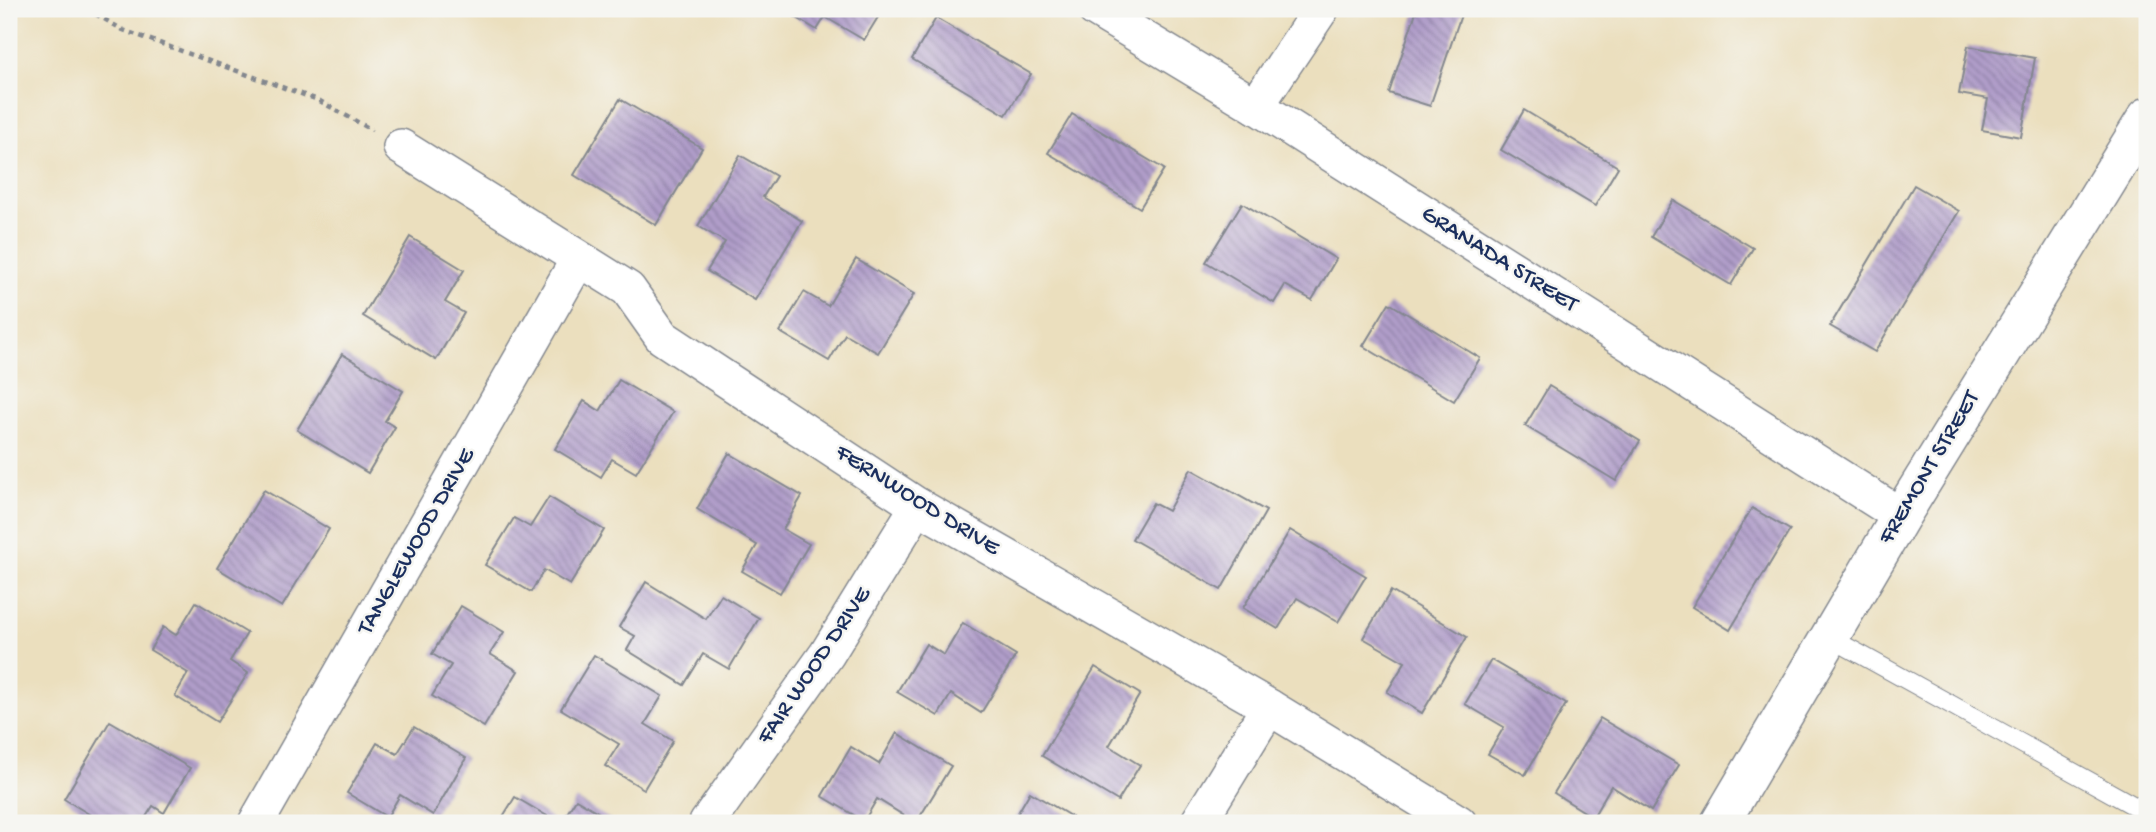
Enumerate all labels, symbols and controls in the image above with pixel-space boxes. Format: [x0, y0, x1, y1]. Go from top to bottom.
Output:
street label: GRANADA STREET [1415, 200, 1584, 321]
street label: FREMONT STREET [1872, 385, 1988, 551]
street label: FERNWOOD DRIVE [829, 438, 1005, 564]
street label: TANGLEWOOD DRIVE [351, 443, 483, 642]
street label: FAIR WOOD DRIVE [751, 581, 879, 751]

